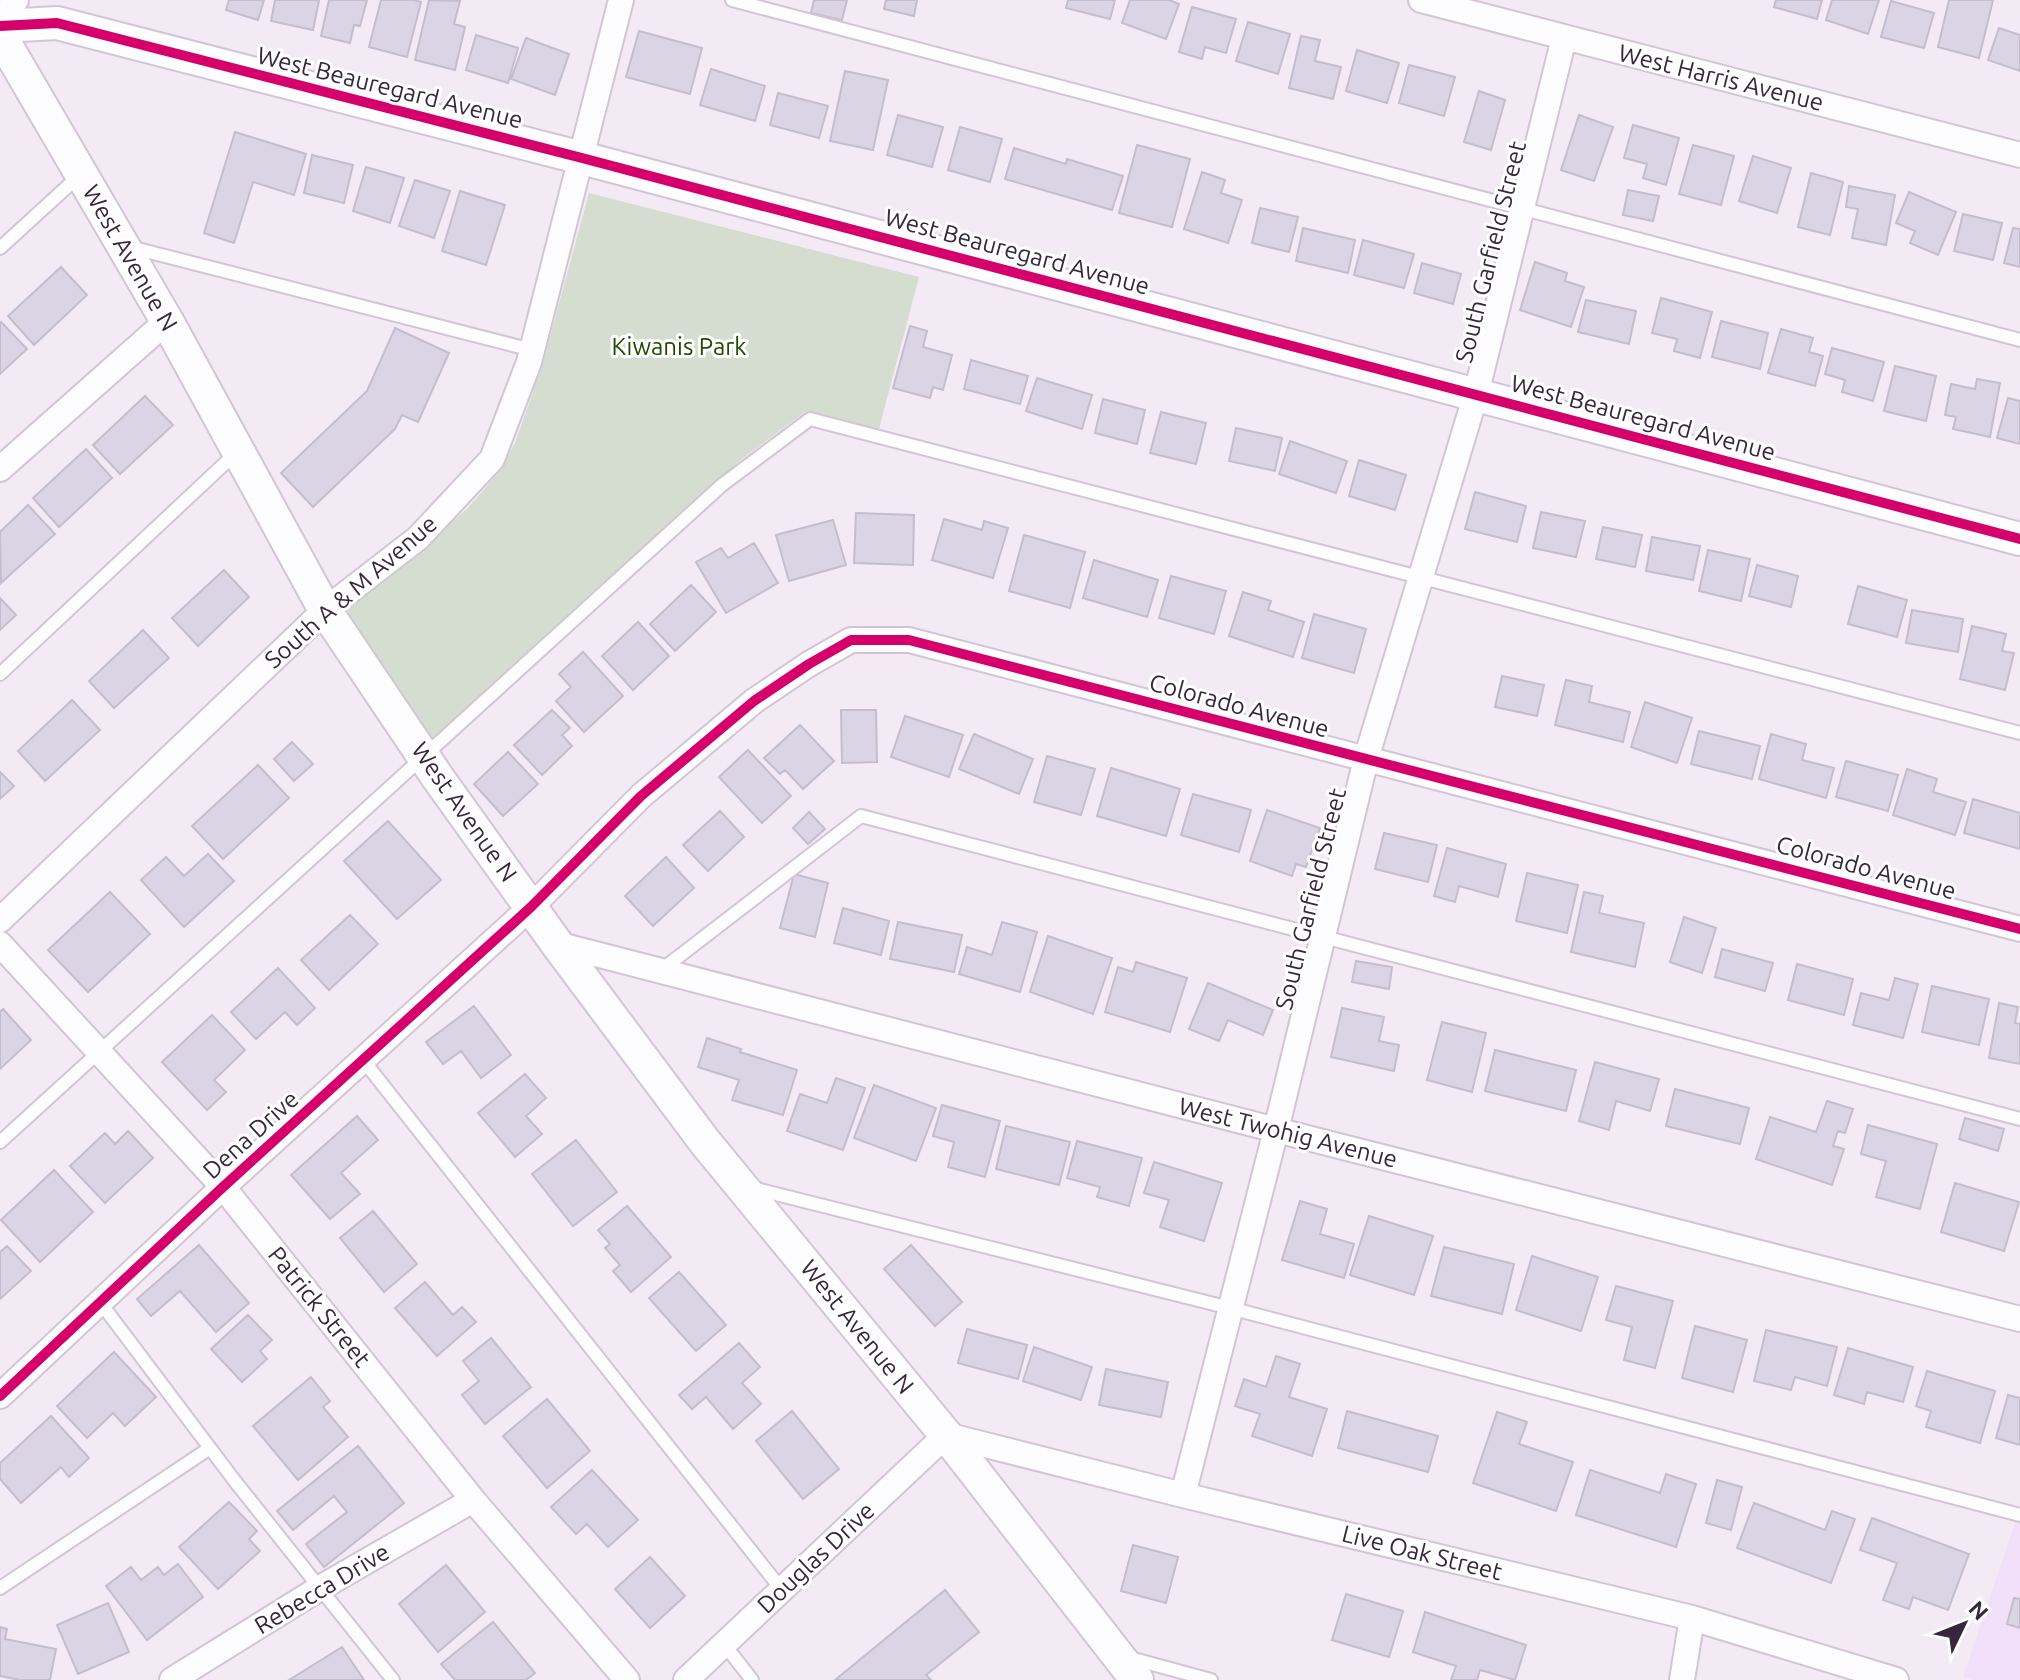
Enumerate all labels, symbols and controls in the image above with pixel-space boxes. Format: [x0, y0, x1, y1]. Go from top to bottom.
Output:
street label: West Harris Avenue [1616, 39, 1826, 116]
street label: West Beauregard Avenue [254, 41, 526, 134]
street label: South Garfield Street [1450, 138, 1531, 365]
street label: West Avenue N [78, 180, 183, 335]
street label: West Beauregard Avenue [882, 203, 1152, 300]
park label: Kiwanis Park [612, 333, 746, 360]
street label: West Beauregard Avenue [1508, 369, 1778, 466]
street label: South A & M Avenue [259, 510, 442, 673]
street label: Colorado Avenue [1146, 669, 1332, 742]
street label: West Avenue N [406, 737, 522, 887]
street label: South Garfield Street [1270, 785, 1351, 1012]
street label: Colorado Avenue [1773, 831, 1959, 904]
street label: Dena Drive [198, 1085, 304, 1184]
street label: West Twohig Avenue [1176, 1092, 1400, 1173]
street label: Patrick Street [263, 1241, 376, 1373]
street label: West Avenue N [795, 1254, 919, 1399]
street label: Douglas Drive [752, 1497, 880, 1619]
street label: Live Oak Street [1339, 1520, 1505, 1586]
street label: Rebecca Drive [250, 1538, 394, 1639]
north arrow [1924, 1584, 2004, 1664]
text: N [1964, 1595, 1994, 1625]

